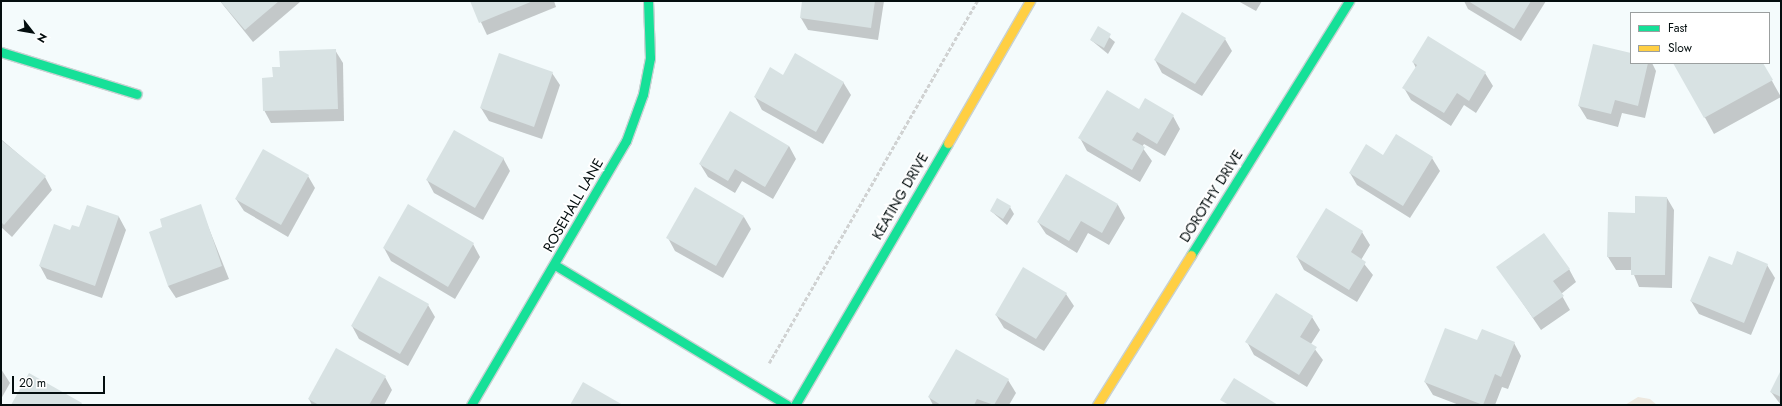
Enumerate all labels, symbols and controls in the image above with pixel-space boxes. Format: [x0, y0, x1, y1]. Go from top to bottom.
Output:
north arrow [12, 12, 52, 52]
legend [1630, 12, 1770, 64]
text: Fast [1668, 19, 1687, 37]
text: N [33, 30, 51, 46]
text: Slow [1668, 39, 1692, 57]
street label: DOROTHY DRIVE [1176, 147, 1246, 245]
street label: KEATING DRIVE [868, 150, 932, 242]
street label: ROSEHALL LANE [540, 155, 606, 255]
scale bar [14, 368, 107, 394]
text: 20 m [19, 374, 46, 392]

